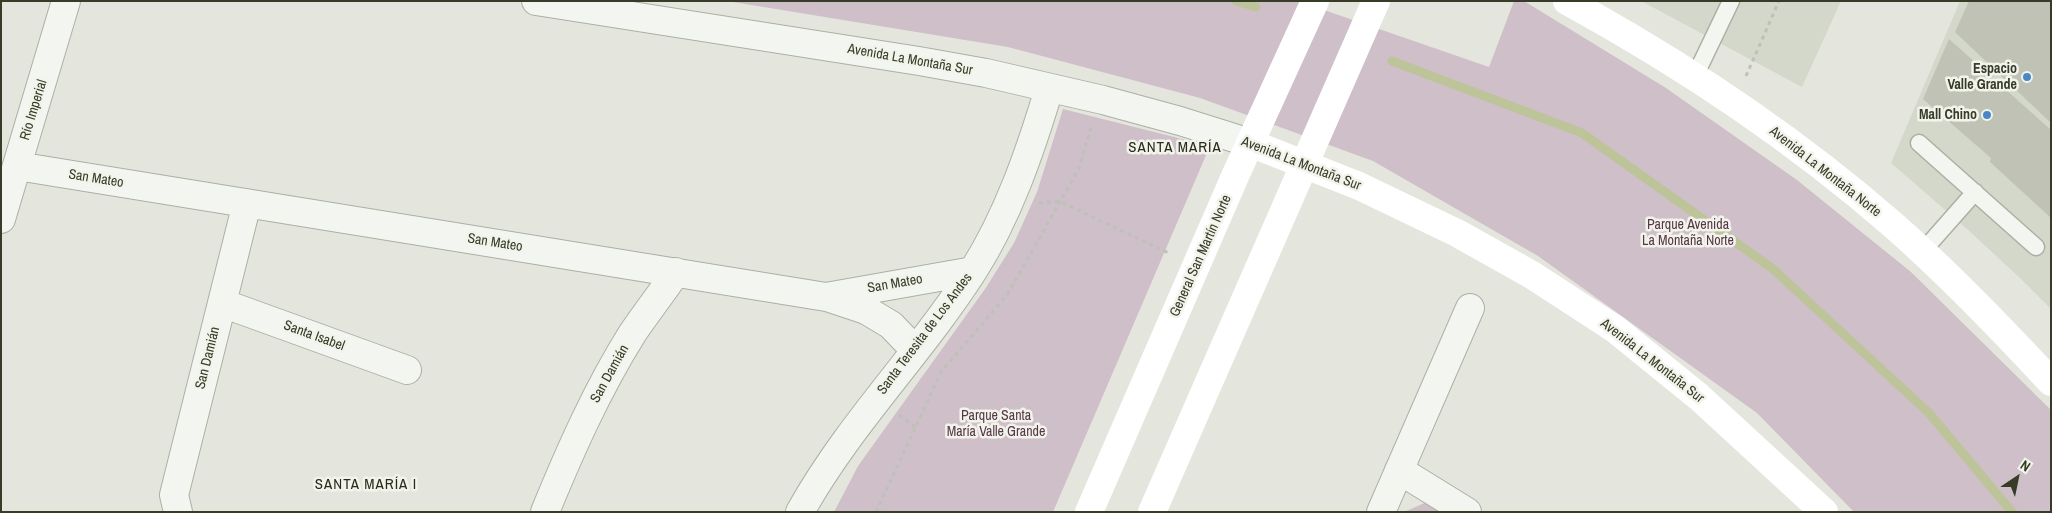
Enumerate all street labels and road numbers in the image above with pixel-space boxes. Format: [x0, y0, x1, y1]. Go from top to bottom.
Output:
street label: Avenida La Montaña Sur [846, 41, 974, 79]
street label: Río Imperial [17, 78, 51, 142]
street label: Avenida La Montaña Norte [1766, 123, 1884, 221]
street label: Avenida La Montaña Sur [1239, 133, 1363, 195]
street label: San Mateo [67, 166, 125, 192]
street label: General San Martín Norte [1167, 193, 1235, 319]
street label: San Mateo [466, 230, 524, 256]
street label: Santa Teresita de Los Andes [874, 270, 976, 398]
street label: San Mateo [866, 271, 924, 297]
street label: Avenida La Montaña Sur [1597, 315, 1707, 407]
street label: Santa Isabel [281, 317, 347, 355]
street label: San Damián [192, 325, 224, 391]
street label: San Damián [587, 342, 633, 406]

